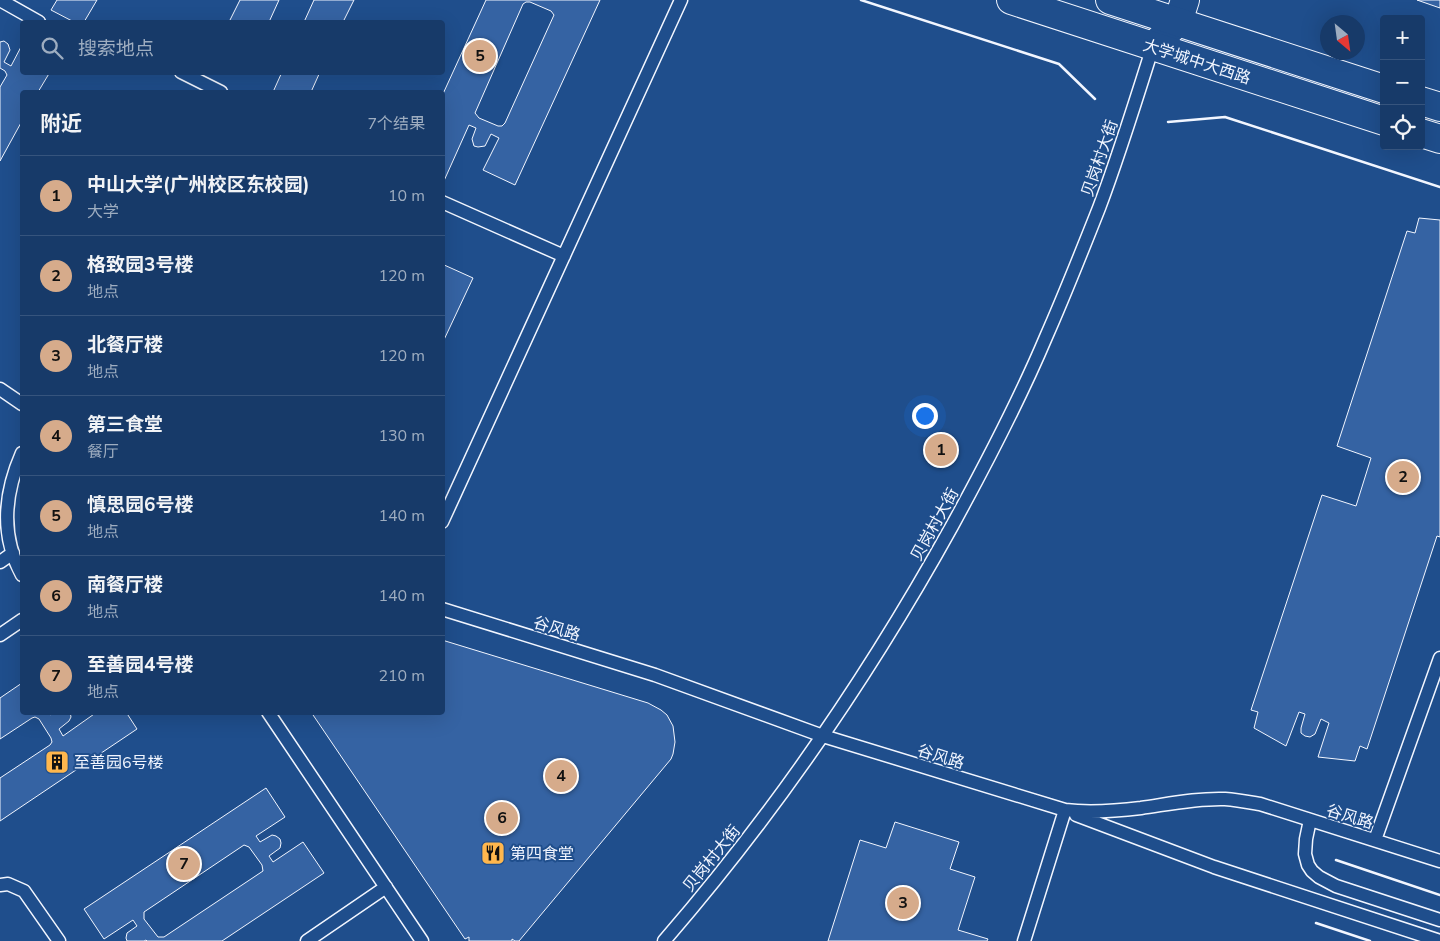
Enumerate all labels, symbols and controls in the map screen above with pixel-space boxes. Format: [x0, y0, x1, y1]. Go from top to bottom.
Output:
north arrow [1320, 15, 1365, 60]
map controls [1380, 15, 1425, 150]
button: + [1380, 15, 1425, 60]
search box [20, 20, 445, 75]
icon: search [38, 34, 66, 62]
street label: 大学城中大西路 [1140, 34, 1253, 90]
text: 搜索地点 [78, 36, 154, 62]
pin: 5 [464, 37, 496, 75]
button: − [1380, 60, 1425, 105]
button: locate [1380, 105, 1425, 150]
text: 附近 [40, 110, 82, 138]
text: 7个结果 [367, 113, 425, 135]
street label: 贝岗村大街 [1077, 117, 1123, 200]
text: 中山大学(广州校区东校园) [87, 172, 310, 198]
text: 1 [51, 185, 61, 207]
text: 10 m [388, 185, 425, 207]
text: 大学 [87, 201, 119, 223]
text: 格致园3号楼 [87, 252, 193, 278]
text: 2 [51, 265, 61, 287]
text: 120 m [378, 265, 425, 287]
text: 地点 [87, 281, 119, 303]
text: 北餐厅楼 [87, 332, 163, 358]
text: 3 [51, 345, 61, 367]
text: 120 m [378, 345, 425, 367]
text: 地点 [87, 361, 119, 383]
your location [912, 403, 938, 429]
text: 第三食堂 [87, 412, 163, 438]
text: 4 [51, 425, 61, 447]
text: 130 m [378, 425, 425, 447]
pin: 1 [925, 431, 957, 469]
text: 餐厅 [87, 441, 119, 463]
pin: 2 [1387, 458, 1419, 496]
street label: 贝岗村大街 [906, 484, 964, 565]
text: 慎思园6号楼 [87, 492, 193, 518]
text: 5 [51, 505, 61, 527]
text: 140 m [378, 505, 425, 527]
text: 地点 [87, 521, 119, 543]
text: 南餐厅楼 [87, 572, 163, 598]
text: 6 [51, 585, 61, 607]
text: 140 m [378, 585, 425, 607]
text: 地点 [87, 601, 119, 623]
street label: 谷风路 [531, 611, 583, 646]
text: 至善园4号楼 [87, 652, 193, 678]
text: 7 [51, 665, 61, 687]
text: 210 m [378, 665, 425, 687]
text: 地点 [87, 681, 119, 703]
street label: 谷风路 [915, 739, 967, 774]
building icon: 至善园6号楼 [44, 749, 70, 775]
place label: 至善园6号楼 [74, 752, 164, 774]
pin: 4 [545, 757, 577, 795]
pin: 6 [486, 799, 518, 837]
street label: 谷风路 [1324, 799, 1376, 834]
street label: 贝岗村大街 [678, 821, 746, 897]
restaurant icon: 第四食堂 [480, 840, 506, 866]
place label: 第四食堂 [510, 843, 574, 865]
pin: 7 [168, 845, 200, 883]
pin: 3 [887, 884, 919, 922]

